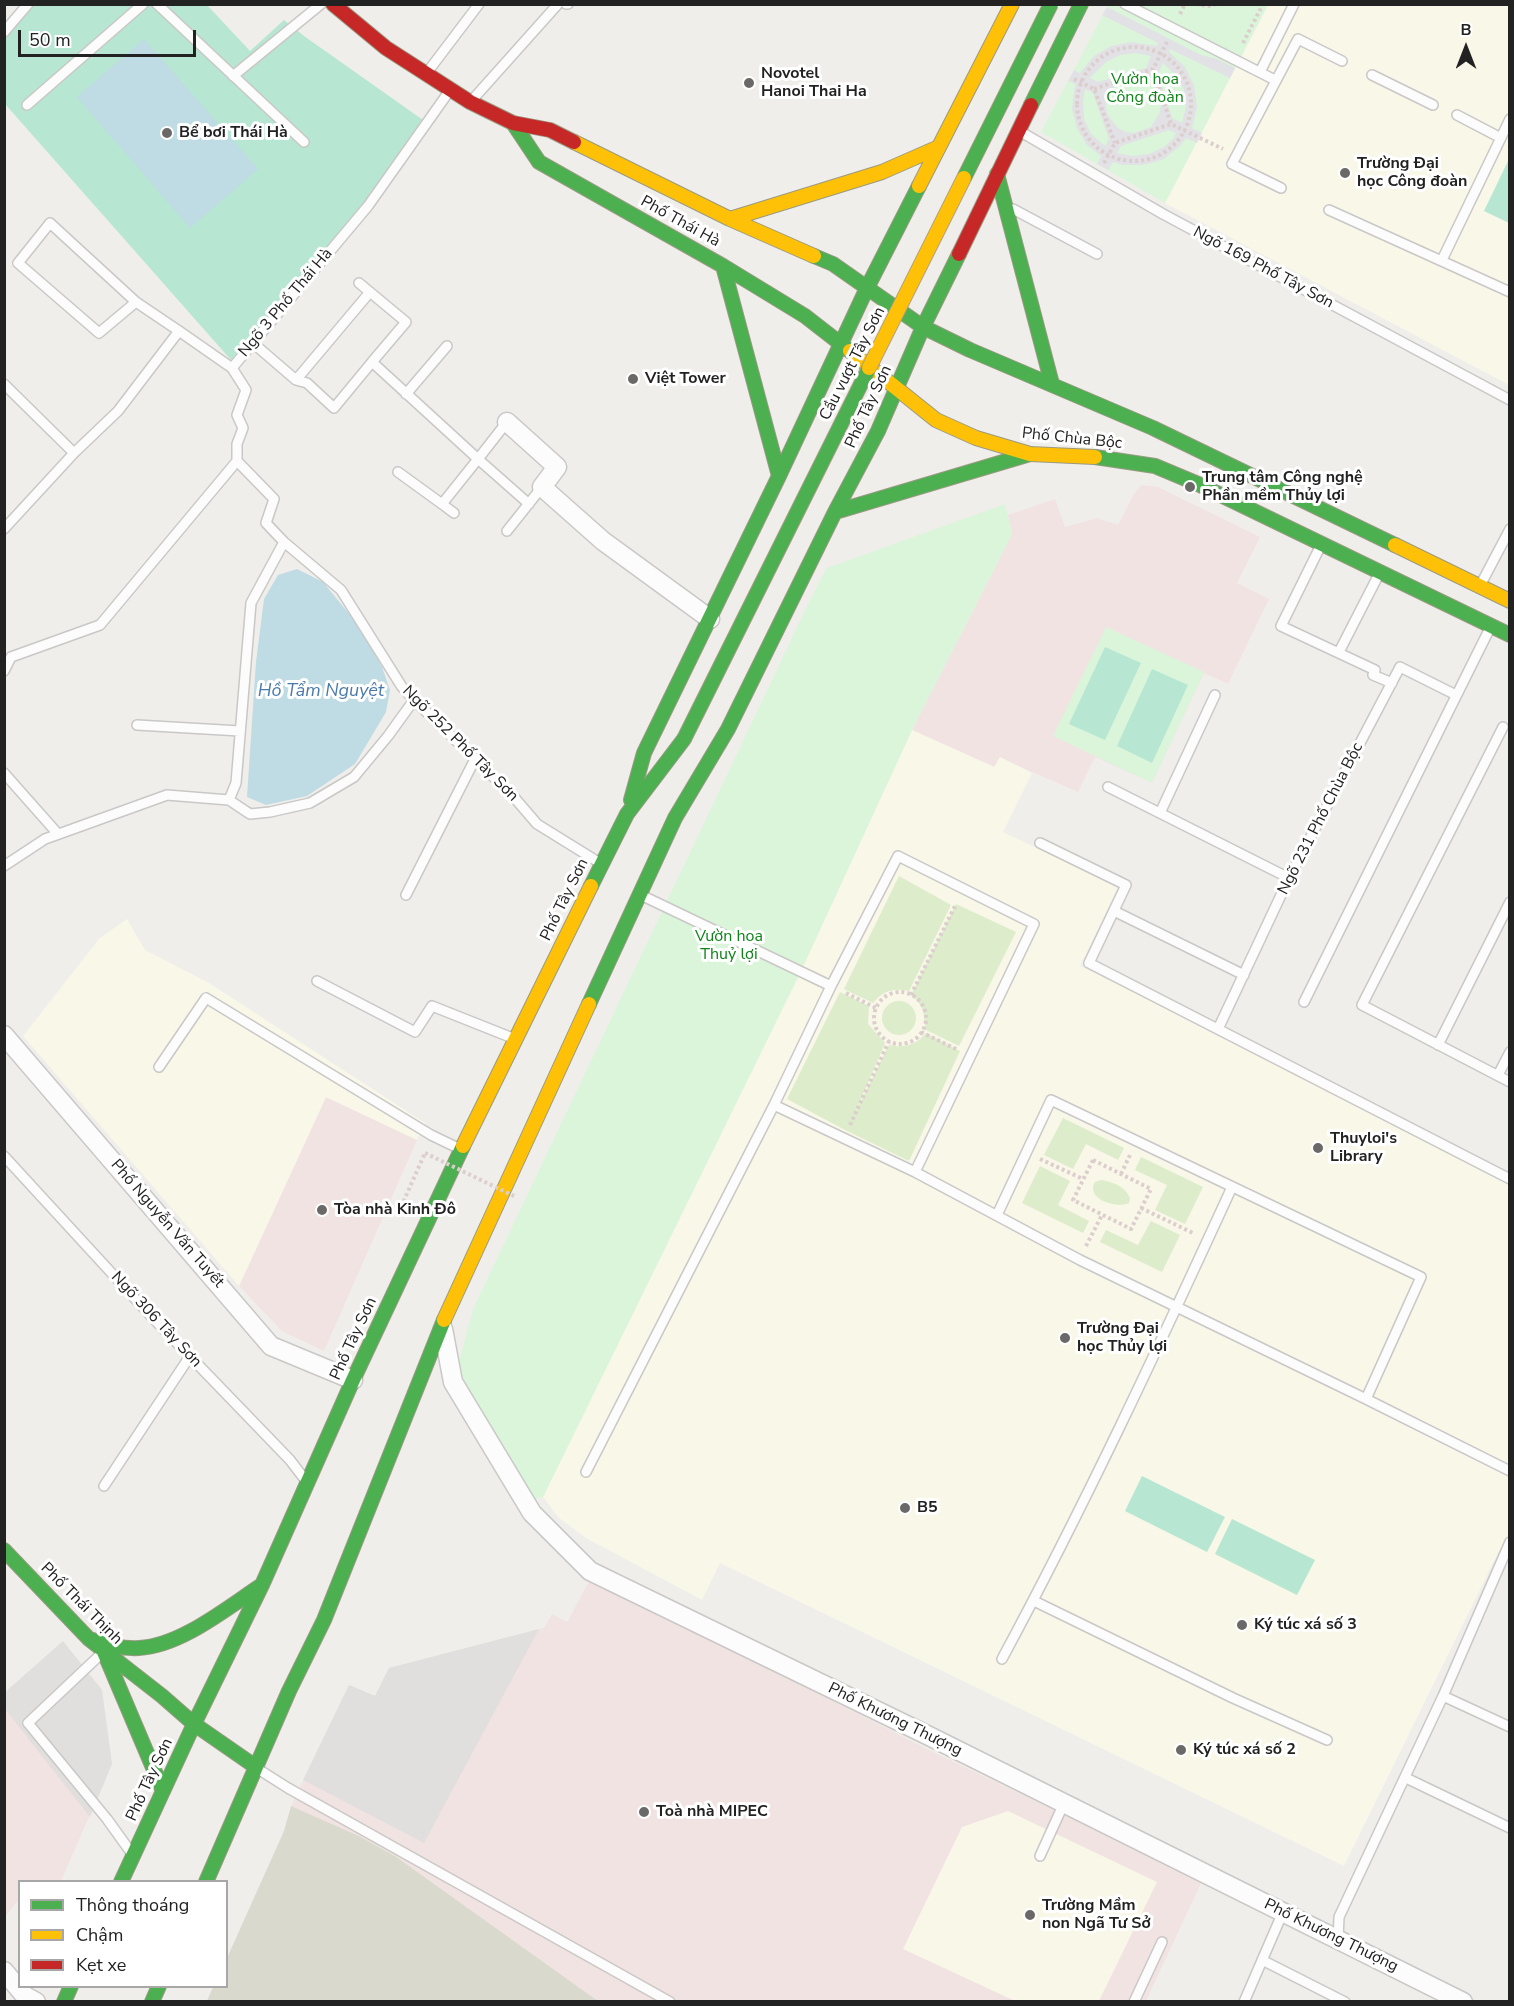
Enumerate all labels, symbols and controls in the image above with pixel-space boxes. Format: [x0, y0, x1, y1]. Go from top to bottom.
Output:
scale bar [21, 18, 200, 56]
north arrow [1436, 18, 1496, 78]
text: B [1460, 19, 1472, 41]
text: 50 m [29, 28, 71, 52]
place label: Novotel Hanoi Thai Ha [761, 64, 867, 102]
park label: Vườn hoa Công đoàn [1106, 70, 1184, 108]
marker: Novotel Hanoi Thai Ha [742, 76, 756, 90]
place label: Bể bơi Thái Hà [179, 123, 288, 143]
marker: Bể bơi Thái Hà [160, 126, 174, 140]
place label: Trường Đại học Công đoàn [1357, 154, 1467, 192]
marker: Trường Đại học Công đoàn [1338, 166, 1352, 180]
street label: Phố Thái Hà [637, 192, 723, 252]
street label: Ngõ 169 Phố Tây Sơn [1189, 223, 1337, 313]
street label: Ngõ 3 Phố Thái Hà [235, 245, 337, 361]
street label: Cầu vượt Tây Sơn [816, 304, 890, 424]
street label: Phố Tây Sơn [841, 363, 897, 451]
place label: Việt Tower [645, 369, 726, 389]
marker: Việt Tower [626, 372, 640, 386]
street label: Phố Chùa Bộc [1021, 424, 1123, 454]
place label: Trung tâm Công nghệ Phần mềm Thủy lợi [1202, 468, 1363, 506]
marker: Trung tâm Công nghệ Phần mềm Thủy lợi [1183, 480, 1197, 494]
water label: Hồ Tẩm Nguyệt [258, 681, 384, 703]
street label: Ngõ 252 Phố Tây Sơn [398, 682, 522, 806]
street label: Ngõ 231 Phố Chùa Bộc [1274, 740, 1368, 898]
street label: Phố Tây Sơn [537, 856, 593, 944]
park label: Vườn hoa Thuỷ lợi [695, 927, 763, 965]
place label: Thuyloi's Library [1330, 1129, 1397, 1167]
marker: Thuyloi's Library [1311, 1141, 1325, 1155]
street label: Phố Nguyễn Văn Tuyết [106, 1156, 228, 1292]
place label: Tòa nhà Kinh Đô [334, 1200, 456, 1220]
marker: Tòa nhà Kinh Đô [315, 1203, 329, 1217]
street label: Ngõ 306 Tây Sơn [107, 1268, 205, 1372]
street label: Phố Tây Sơn [326, 1295, 382, 1383]
place label: Trường Đại học Thủy lợi [1077, 1319, 1167, 1357]
marker: Trường Đại học Thủy lợi [1058, 1331, 1072, 1345]
place label: B5 [917, 1498, 938, 1518]
marker: B5 [898, 1501, 912, 1515]
street label: Phố Thái Thịnh [36, 1559, 126, 1649]
place label: Ký túc xá số 3 [1254, 1615, 1357, 1635]
marker: Ký túc xá số 3 [1235, 1618, 1249, 1632]
street label: Phố Khương Thượng [825, 1679, 965, 1761]
street label: Phố Tây Sơn [122, 1736, 178, 1824]
place label: Ký túc xá số 2 [1193, 1740, 1296, 1760]
marker: Ký túc xá số 2 [1174, 1743, 1188, 1757]
place label: Toà nhà MIPEC [656, 1802, 768, 1822]
marker: Toà nhà MIPEC [637, 1805, 651, 1819]
legend [18, 1880, 228, 1988]
text: Thông thoáng [76, 1893, 189, 1917]
street label: Phố Khương Thượng [1261, 1895, 1401, 1977]
place label: Trường Mầm non Ngã Tư Sở [1042, 1896, 1151, 1934]
marker: Trường Mầm non Ngã Tư Sở [1023, 1908, 1037, 1922]
text: Chậm [76, 1923, 123, 1947]
text: Kẹt xe [76, 1953, 126, 1977]

